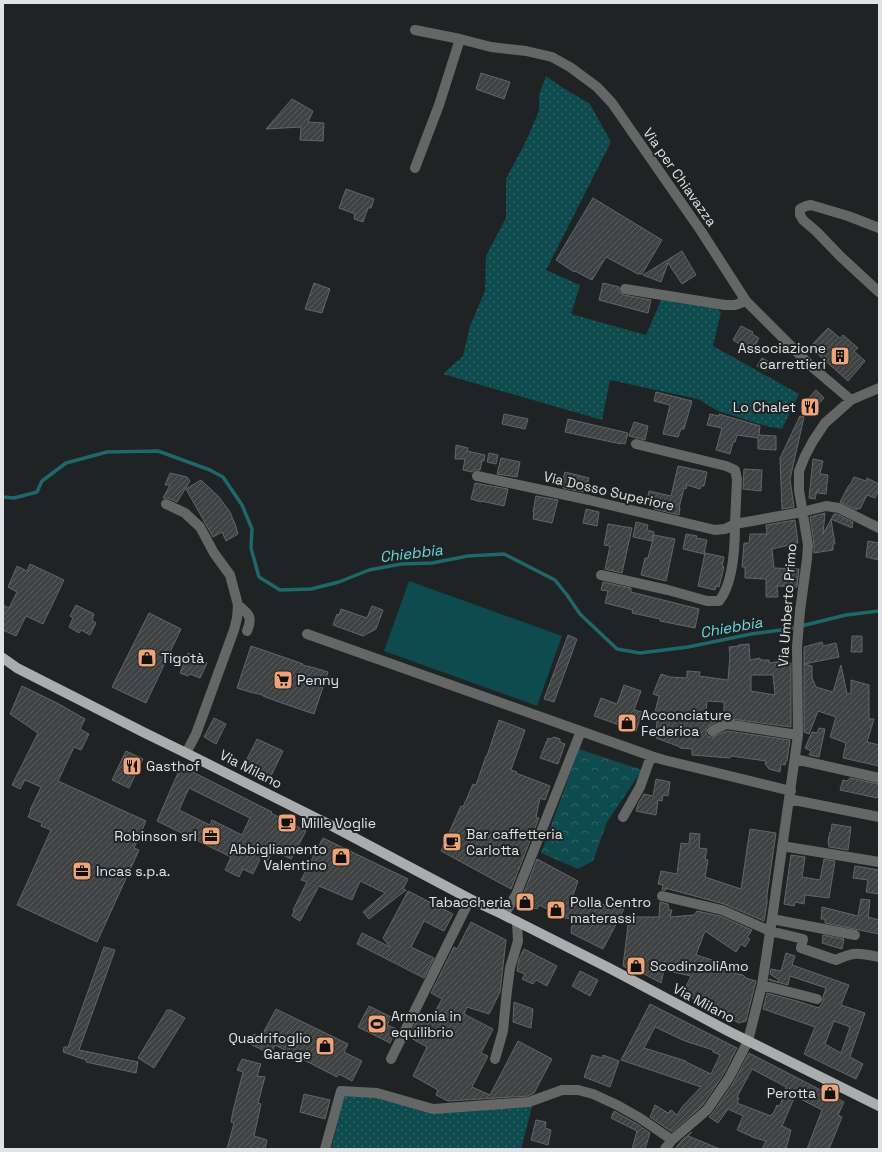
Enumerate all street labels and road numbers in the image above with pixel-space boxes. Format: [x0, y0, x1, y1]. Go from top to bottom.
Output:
street label: Via per Chiavazza [639, 124, 721, 230]
street label: Via Dosso Superiore [542, 467, 676, 515]
street label: Via Umberto Primo [774, 543, 800, 667]
street label: Via Milano [217, 746, 285, 792]
street label: Via Milano [670, 979, 738, 1027]

